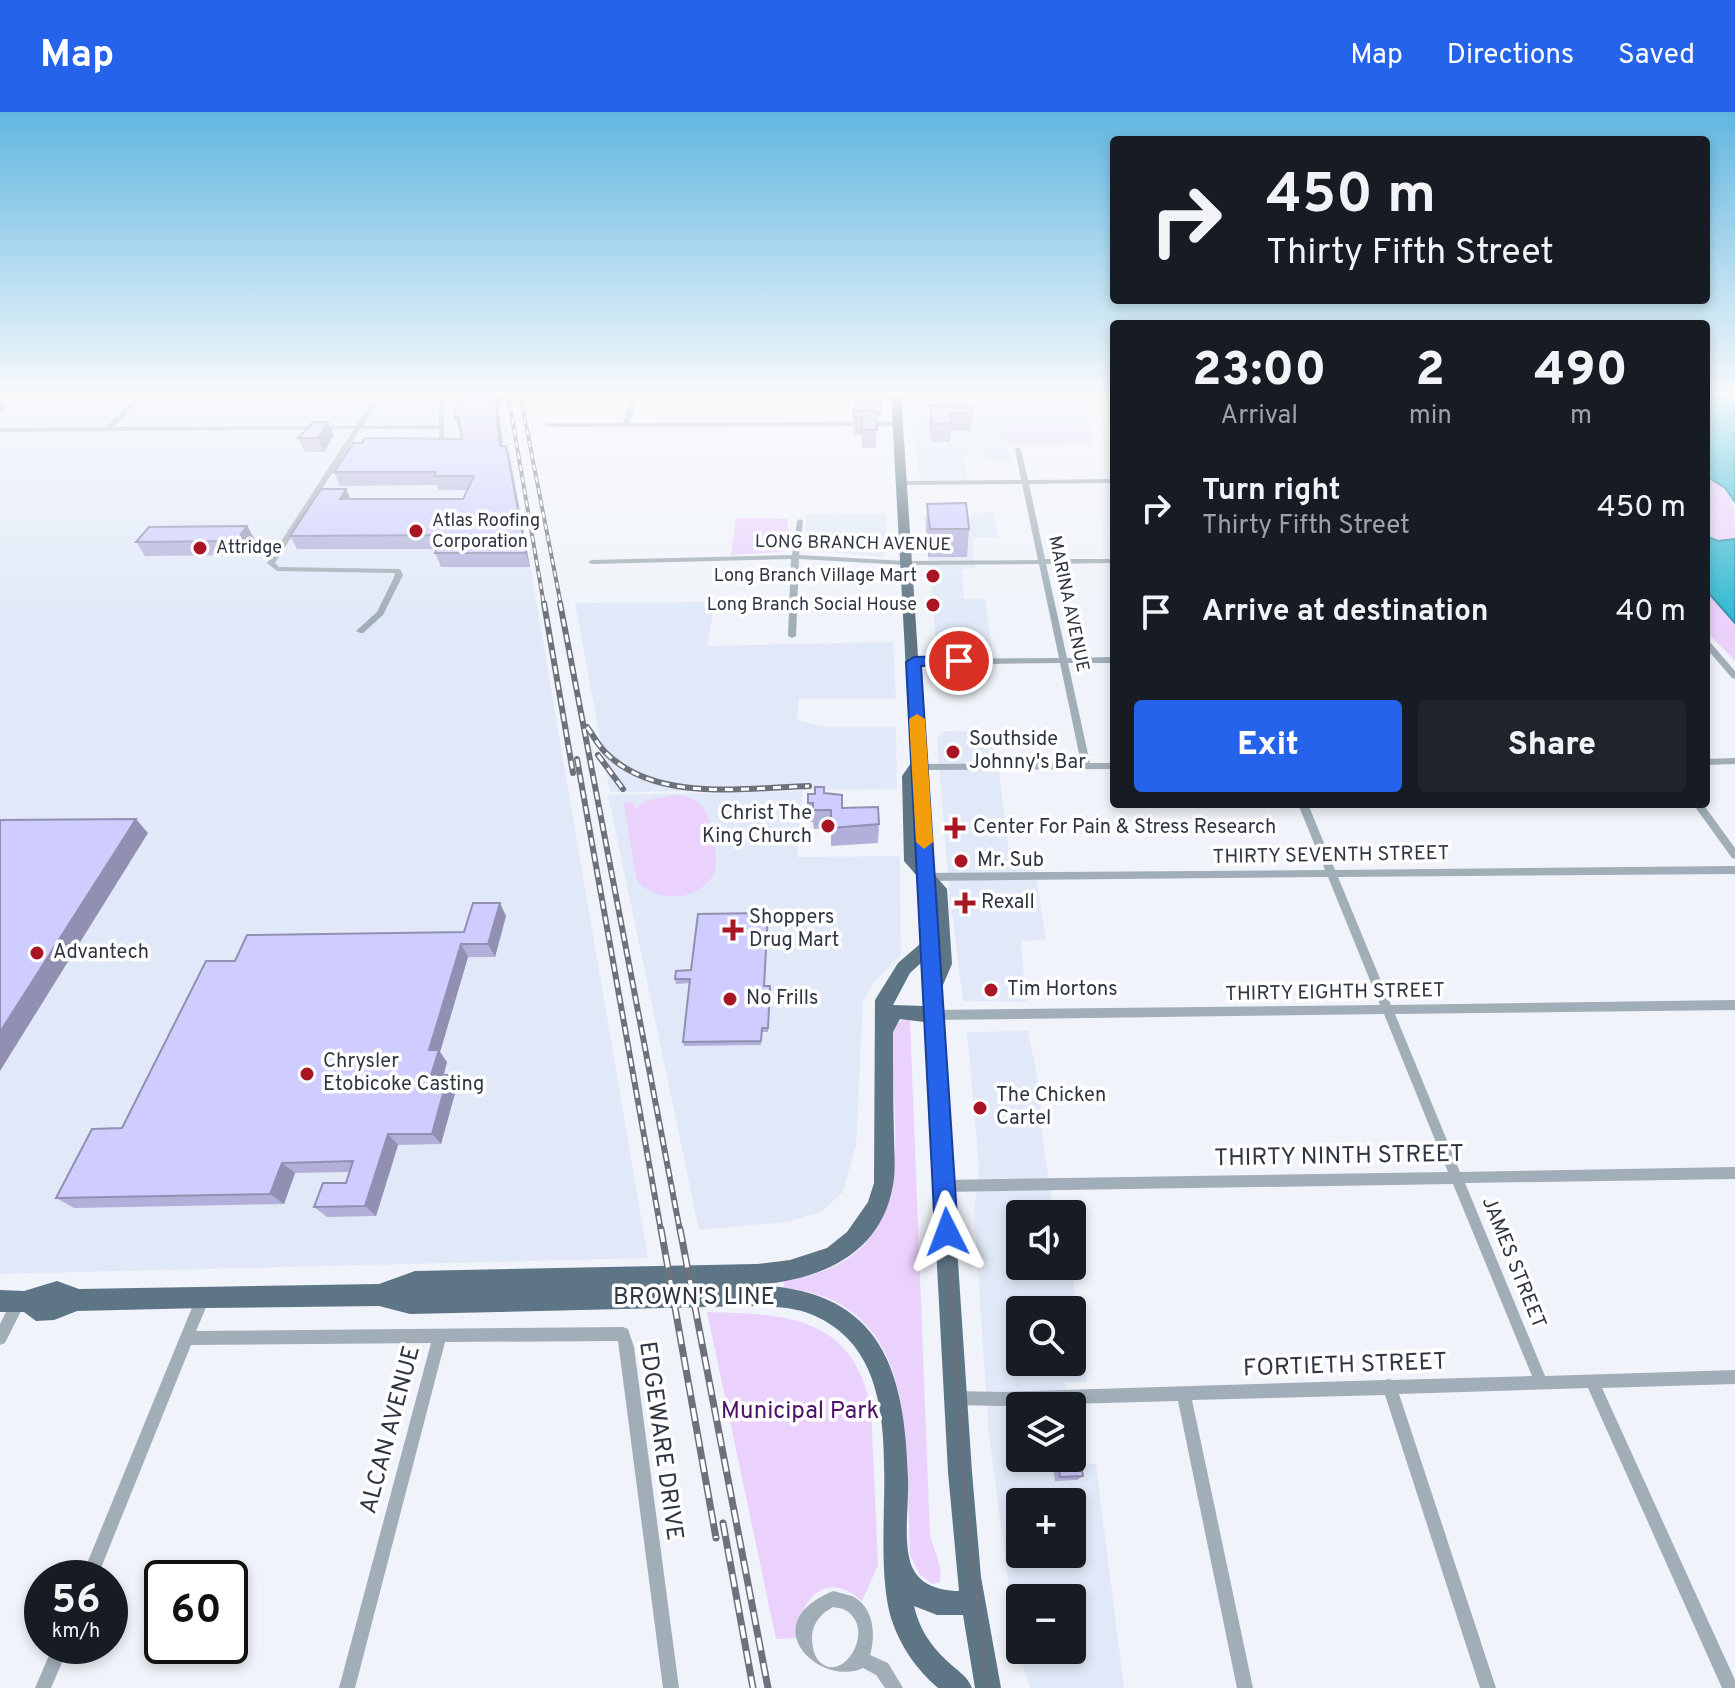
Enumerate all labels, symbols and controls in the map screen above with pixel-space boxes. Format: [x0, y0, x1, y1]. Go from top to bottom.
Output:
text: Map [40, 32, 114, 81]
text: Map [1350, 38, 1403, 74]
text: Directions [1447, 38, 1574, 74]
text: Saved [1618, 38, 1695, 74]
text: 450 m [1266, 162, 1436, 232]
icon: right [1134, 168, 1238, 272]
text: Thirty Fifth Street [1266, 231, 1554, 277]
text: 23:00 [1192, 342, 1326, 402]
text: 2 [1416, 342, 1445, 402]
text: 490 [1534, 342, 1628, 402]
text: Arrival [1221, 400, 1298, 433]
text: min [1409, 400, 1452, 433]
text: m [1570, 400, 1592, 433]
text: Turn right [1202, 473, 1340, 510]
icon: right [1134, 486, 1178, 530]
text: 450 m [1597, 490, 1686, 527]
place label: Atlas Roofing Corporation [432, 510, 540, 554]
text: Thirty Fifth Street [1202, 510, 1410, 543]
marker: Atlas Roofing Corporation [407, 522, 425, 540]
street label: LONG BRANCH AVENUE [755, 531, 951, 557]
street label: MARINA AVENUE [1042, 534, 1094, 674]
place label: Attridge [216, 537, 282, 560]
marker: Attridge [191, 539, 209, 557]
place label: Long Branch Village Mart [714, 565, 917, 588]
marker: Long Branch Village Mart [924, 567, 942, 585]
icon: arrive [1134, 590, 1178, 634]
place label: Long Branch Social House [707, 594, 917, 617]
text: Arrive at destination [1202, 594, 1488, 631]
text: 40 m [1616, 594, 1686, 631]
marker: Long Branch Social House [924, 596, 942, 614]
pin [925, 627, 993, 695]
icon: arrive [937, 639, 981, 683]
button: Exit [1134, 700, 1402, 792]
button: Share [1418, 700, 1686, 792]
place label: Southside Johnny's Bar [969, 727, 1086, 776]
marker: Southside Johnny's Bar [944, 743, 962, 761]
place label: Christ The King Church [702, 801, 812, 850]
place label: Center For Pain & Stress Research [973, 815, 1276, 841]
marker: Christ The King Church [819, 817, 837, 835]
marker: Center For Pain & Stress Research [944, 817, 966, 839]
street label: THIRTY SEVENTH STREET [1212, 841, 1450, 871]
place label: Mr. Sub [977, 848, 1044, 874]
marker: Mr. Sub [952, 852, 970, 870]
place label: Rexall [981, 890, 1035, 916]
marker: Rexall [956, 894, 974, 912]
place label: Shoppers Drug Mart [749, 905, 839, 954]
marker: Shoppers Drug Mart [724, 921, 742, 939]
place label: Advantech [53, 940, 149, 966]
marker: Advantech [28, 944, 46, 962]
place label: Tim Hortons [1007, 977, 1118, 1003]
street label: THIRTY EIGHTH STREET [1225, 978, 1445, 1008]
marker: Tim Hortons [982, 981, 1000, 999]
place label: No Frills [746, 986, 818, 1012]
marker: No Frills [721, 990, 739, 1008]
place label: Chrysler Etobicoke Casting [323, 1049, 484, 1098]
marker: Chrysler Etobicoke Casting [298, 1065, 316, 1083]
place label: The Chicken Cartel [996, 1083, 1106, 1132]
marker: The Chicken Cartel [971, 1099, 989, 1117]
street label: THIRTY NINTH STREET [1214, 1140, 1464, 1174]
position arrow [905, 1190, 989, 1274]
street label: JAMES STREET [1475, 1193, 1551, 1333]
map controls [1006, 1200, 1086, 1664]
button: sound [1006, 1200, 1086, 1280]
street label: BROWN'S LINE [613, 1283, 775, 1313]
button: search [1006, 1296, 1086, 1376]
street label: EDGEWARE DRIVE [631, 1340, 689, 1542]
street label: ALCAN AVENUE [354, 1343, 428, 1517]
street label: FORTIETH STREET [1243, 1347, 1447, 1385]
button: layers [1006, 1392, 1086, 1472]
park label: Municipal Park [721, 1397, 879, 1427]
button: + [1006, 1488, 1086, 1568]
speed limit sign: 60 [144, 1560, 248, 1664]
text: 56 [51, 1577, 101, 1627]
button: − [1006, 1584, 1086, 1664]
text: km/h [52, 1619, 100, 1645]

